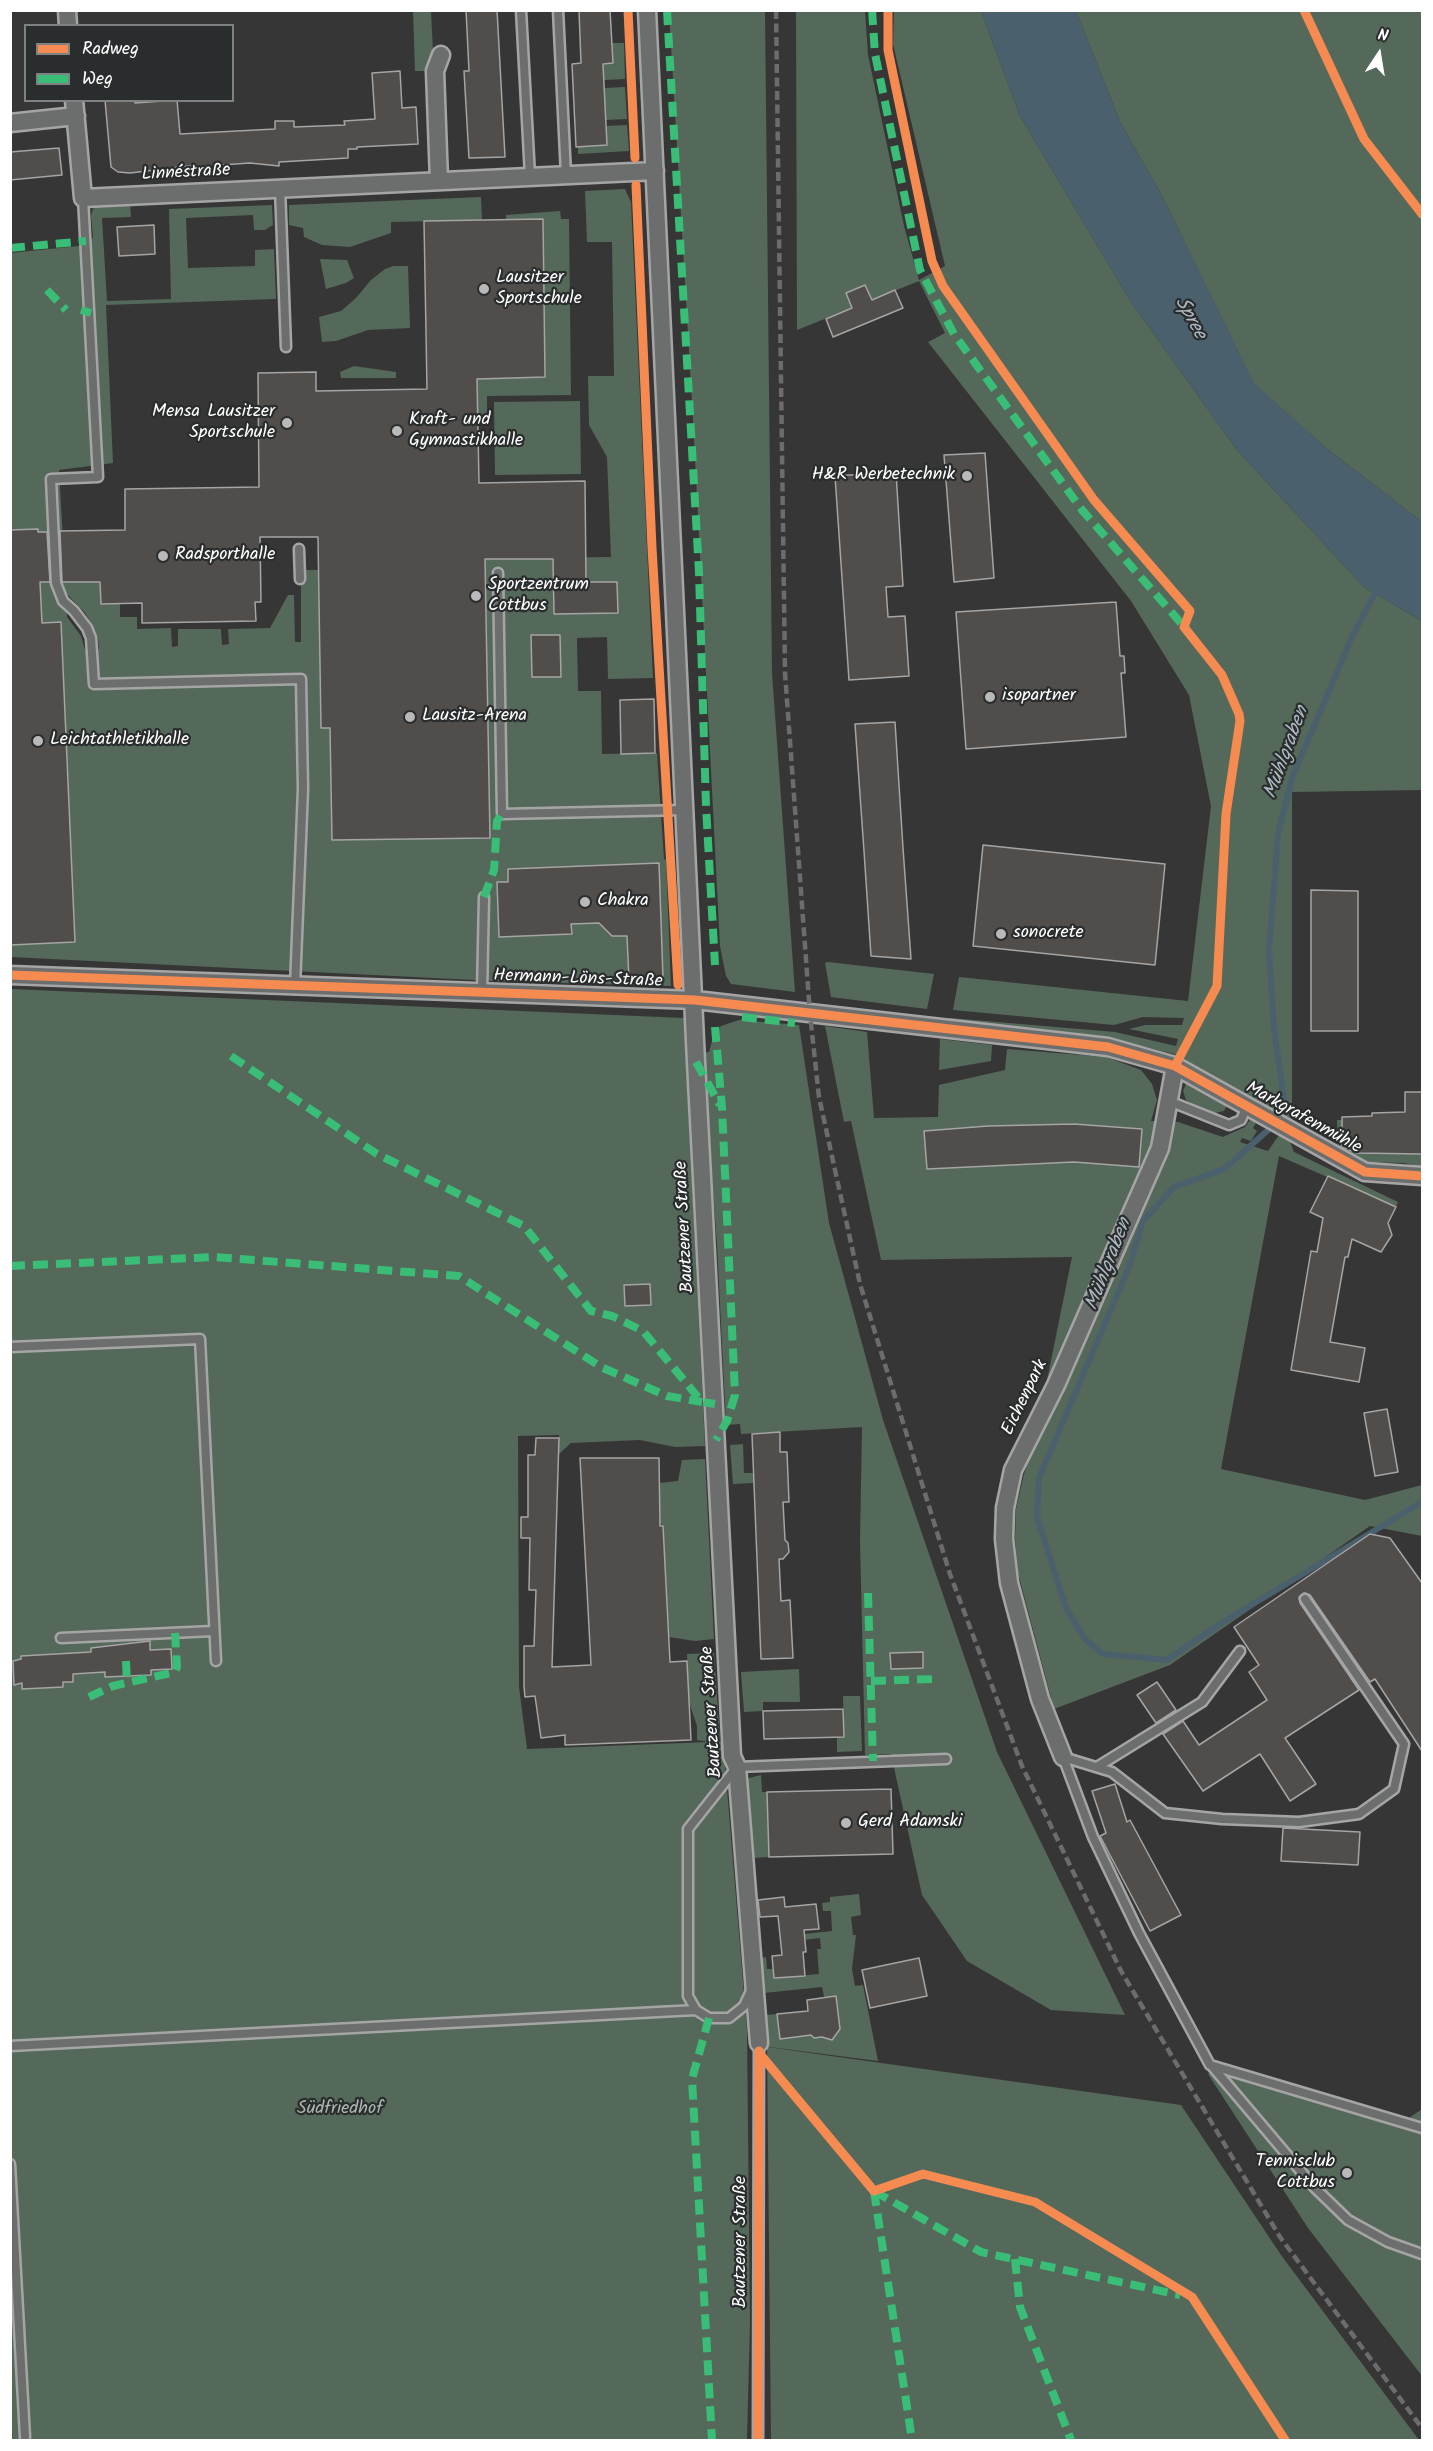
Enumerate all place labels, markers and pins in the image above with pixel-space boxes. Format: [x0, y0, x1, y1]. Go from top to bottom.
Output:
place label: Lausitzer Sportschule [496, 268, 582, 310]
marker: Lausitzer Sportschule [477, 282, 491, 296]
place label: Mensa Lausitzer Sportschule [152, 402, 275, 444]
place label: Kraft- und Gymnastikhalle [409, 410, 523, 452]
marker: Mensa Lausitzer Sportschule [280, 416, 294, 430]
marker: Kraft- und Gymnastikhalle [390, 424, 404, 438]
place label: H&R Werbetechnik [812, 465, 955, 487]
marker: H&R Werbetechnik [960, 469, 974, 483]
place label: Radsporthalle [175, 545, 275, 567]
marker: Radsporthalle [156, 549, 170, 563]
place label: Sportzentrum Cottbus [488, 575, 589, 618]
marker: Sportzentrum Cottbus [469, 589, 483, 603]
place label: isopartner [1002, 686, 1076, 708]
marker: isopartner [983, 690, 997, 704]
place label: Lausitz-Arena [422, 706, 527, 728]
marker: Lausitz-Arena [403, 710, 417, 724]
place label: Leichtathletikhalle [50, 730, 189, 752]
marker: Leichtathletikhalle [31, 734, 45, 748]
place label: Chakra [597, 891, 649, 913]
marker: Chakra [578, 895, 592, 909]
place label: sonocrete [1013, 923, 1084, 945]
marker: sonocrete [994, 927, 1008, 941]
place label: Gerd Adamski [858, 1812, 962, 1834]
marker: Gerd Adamski [839, 1816, 853, 1830]
place label: Tennisclub Cottbus [1256, 2152, 1335, 2194]
marker: Tennisclub Cottbus [1340, 2166, 1354, 2180]

